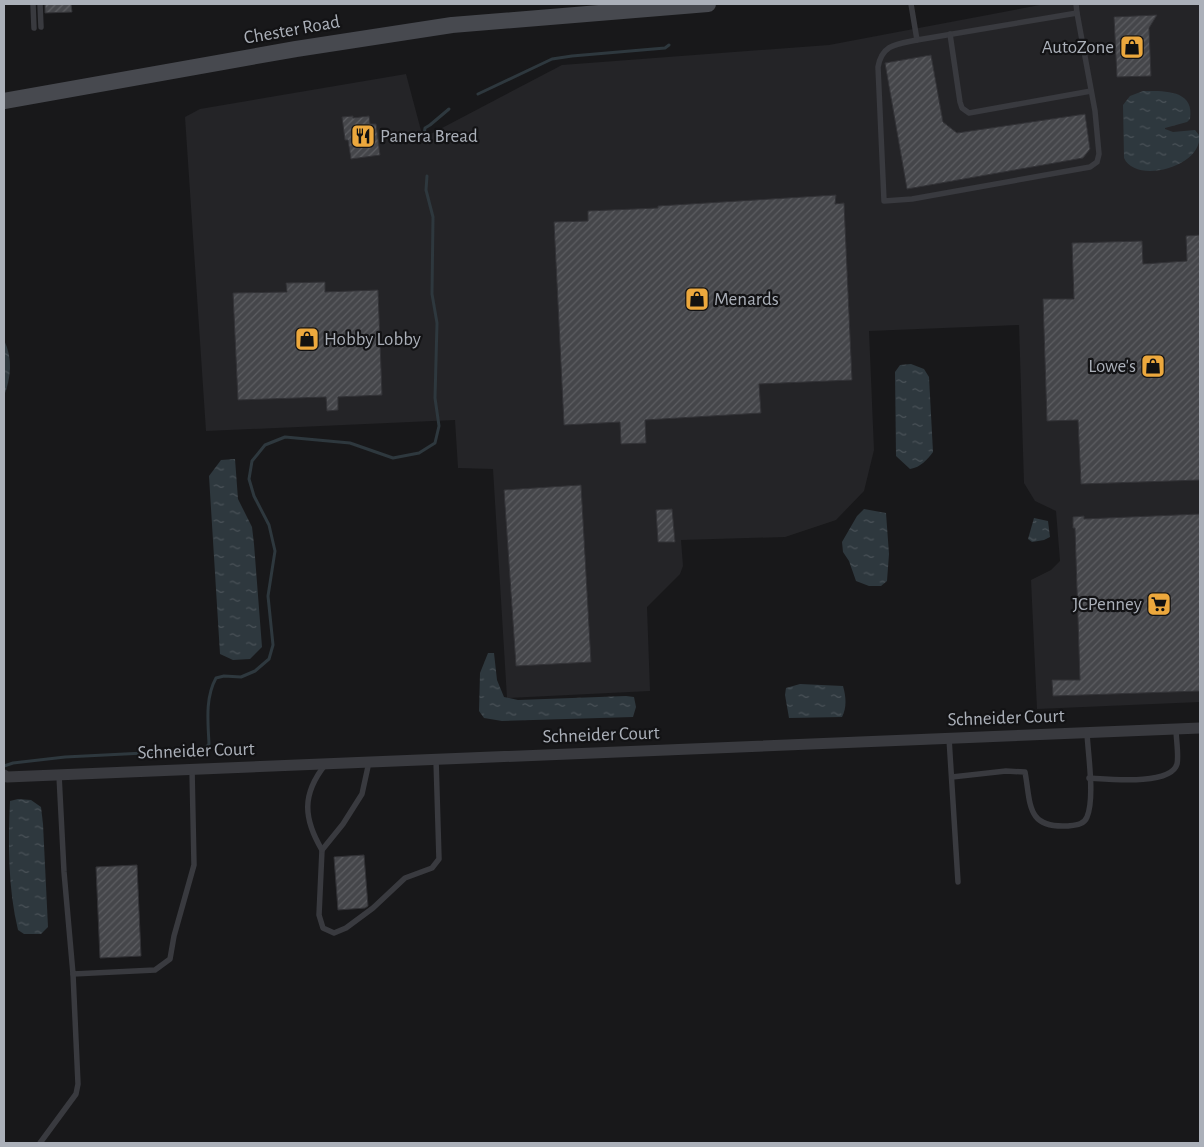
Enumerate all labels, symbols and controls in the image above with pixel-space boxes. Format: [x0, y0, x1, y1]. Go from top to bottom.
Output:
street label: Chester Road [243, 12, 342, 48]
shop icon: AutoZone [1119, 34, 1145, 60]
place label: AutoZone [1042, 38, 1114, 57]
restaurant icon: Panera Bread [350, 123, 376, 149]
place label: Panera Bread [380, 127, 478, 146]
shop icon: Menards [684, 286, 710, 312]
place label: Menards [714, 290, 779, 309]
shop icon: Hobby Lobby [294, 326, 320, 352]
place label: Hobby Lobby [324, 330, 421, 349]
shop icon: Lowe's [1140, 353, 1166, 379]
place label: Lowe's [1088, 357, 1136, 376]
supermarket icon: JCPenney [1146, 591, 1172, 617]
place label: JCPenney [1072, 595, 1142, 614]
street label: Schneider Court [947, 706, 1065, 730]
street label: Schneider Court [542, 723, 660, 747]
street label: Schneider Court [137, 739, 255, 763]

